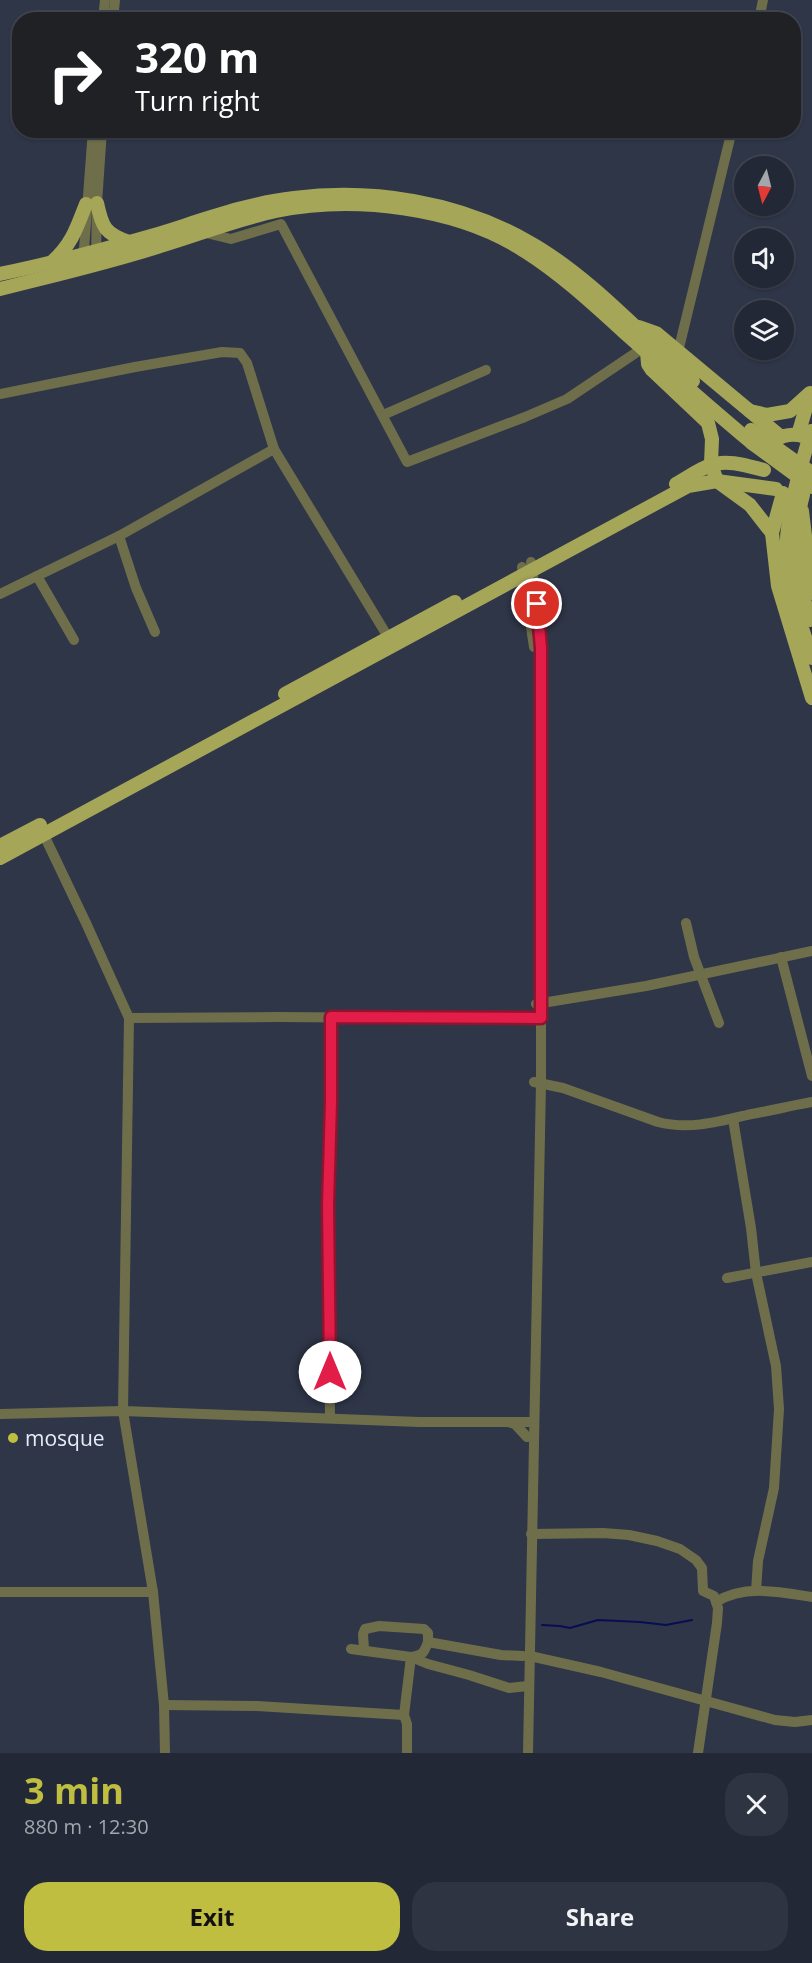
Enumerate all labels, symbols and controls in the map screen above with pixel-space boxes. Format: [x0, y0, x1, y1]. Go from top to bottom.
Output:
text: 320 m [135, 28, 259, 85]
icon: right [36, 36, 114, 114]
text: Turn right [135, 82, 260, 119]
north arrow [734, 156, 794, 216]
map controls [734, 156, 794, 360]
button: sound [734, 228, 794, 288]
button: layers [734, 300, 794, 360]
pin [511, 578, 562, 629]
icon: arrive [520, 587, 553, 620]
position arrow [298, 1340, 362, 1404]
place label: mosque [25, 1424, 105, 1452]
marker: mosque [6, 1431, 20, 1445]
text: 3 min [24, 1766, 124, 1815]
button: close [725, 1773, 788, 1836]
text: 880 m · 12:30 [24, 1813, 149, 1840]
button: Exit [24, 1882, 400, 1951]
button: Share [412, 1882, 788, 1951]

